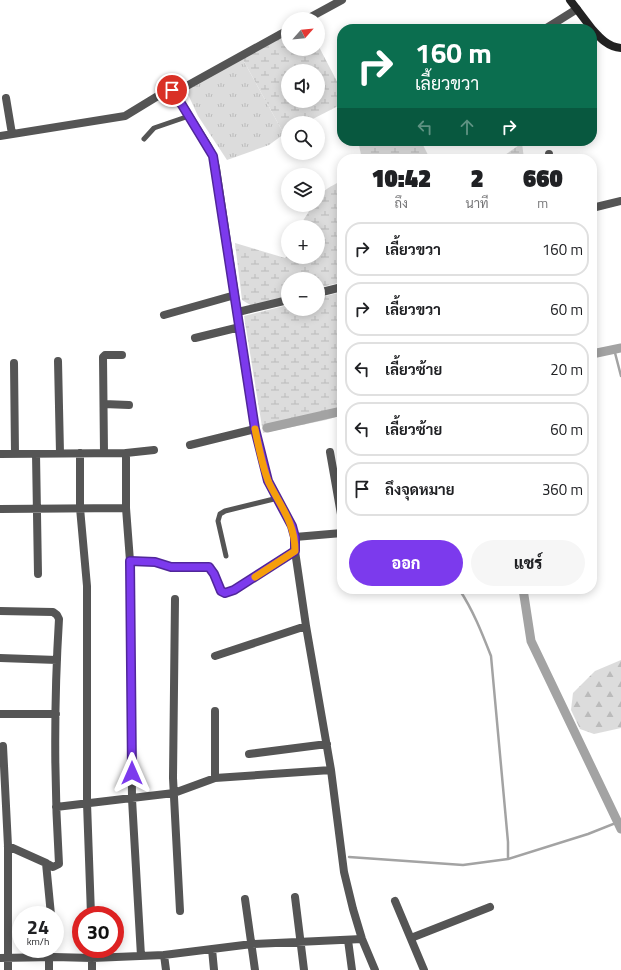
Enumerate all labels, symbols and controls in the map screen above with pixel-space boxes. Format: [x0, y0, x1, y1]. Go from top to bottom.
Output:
north arrow [281, 12, 325, 56]
map controls [281, 12, 325, 316]
text: 160 m [415, 31, 492, 74]
icon: right [349, 40, 401, 92]
button: sound [281, 64, 325, 108]
text: เลี้ยวขวา [415, 70, 479, 97]
pin [155, 73, 189, 107]
icon: arrive [161, 79, 183, 101]
button: search [281, 116, 325, 160]
icon: left [414, 116, 436, 138]
icon: ahead [456, 116, 478, 138]
icon: right [498, 116, 520, 138]
text: 10:42 [371, 160, 431, 196]
text: 2 [470, 160, 484, 196]
text: 660 [523, 160, 563, 196]
button: layers [281, 168, 325, 212]
text: ถึง [395, 193, 408, 213]
text: นาที [465, 193, 489, 213]
text: m [537, 193, 548, 213]
button: + [281, 220, 325, 264]
icon: right [351, 238, 373, 260]
text: เลี้ยวขวา [385, 238, 441, 261]
text: 160 m [542, 238, 583, 261]
button: − [281, 272, 325, 316]
icon: right [351, 298, 373, 320]
text: เลี้ยวขวา [385, 298, 441, 321]
text: 60 m [550, 298, 583, 321]
icon: left [351, 358, 373, 380]
text: เลี้ยวซ้าย [385, 358, 442, 381]
text: 20 m [550, 358, 583, 381]
icon: left [351, 418, 373, 440]
text: เลี้ยวซ้าย [385, 418, 442, 441]
text: 60 m [550, 418, 583, 441]
icon: arrive [351, 478, 373, 500]
text: ถึงจุดหมาย [385, 478, 455, 501]
text: 360 m [542, 478, 583, 501]
button: ออก [349, 540, 463, 586]
button: แชร์ [471, 540, 585, 586]
position arrow [111, 752, 153, 794]
speed limit sign: 30 [72, 906, 124, 958]
text: 24 [27, 911, 49, 942]
text: km/h [27, 934, 49, 949]

